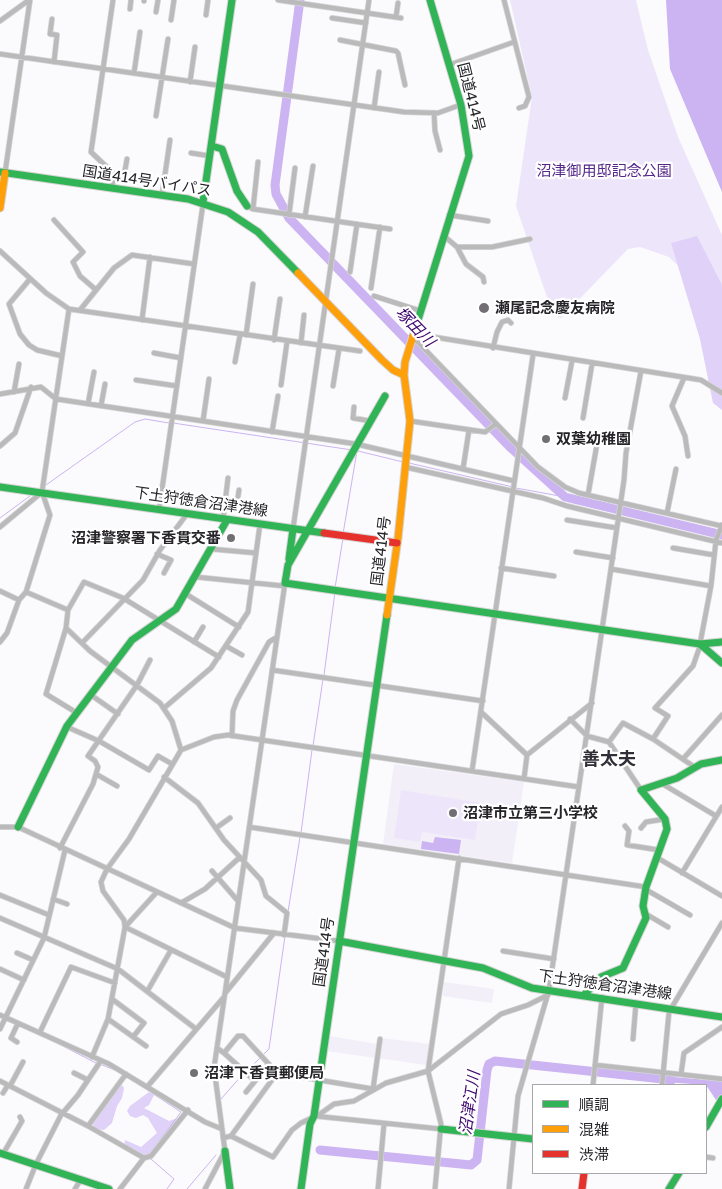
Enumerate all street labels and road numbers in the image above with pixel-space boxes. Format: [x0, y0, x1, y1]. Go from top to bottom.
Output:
street label: 国道414号 [454, 61, 488, 133]
street label: 国道414号バイパス [81, 162, 213, 200]
street label: 下土狩徳倉沼津港線 [133, 484, 269, 520]
street label: 国道414号 [368, 515, 394, 587]
street label: 国道414号 [310, 916, 338, 988]
street label: 下土狩徳倉沼津港線 [537, 967, 673, 1003]

